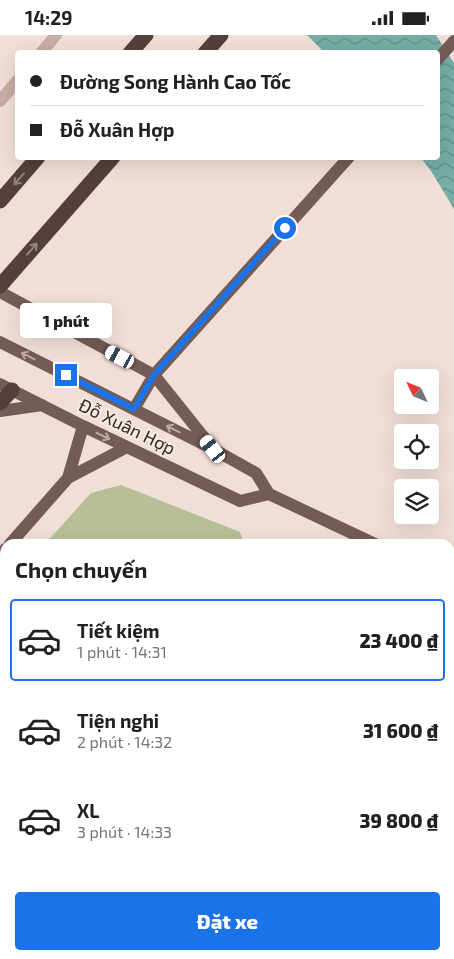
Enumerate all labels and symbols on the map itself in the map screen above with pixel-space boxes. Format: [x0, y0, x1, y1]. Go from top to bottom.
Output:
one-way arrow [14, 172, 25, 185]
route start [274, 217, 296, 239]
one-way arrow [26, 243, 38, 256]
callout: 1 phút [20, 303, 112, 337]
car [103, 343, 136, 371]
one-way arrow [21, 351, 36, 360]
route end [55, 364, 77, 386]
north arrow [394, 369, 439, 414]
street label: Đỗ Xuân Hợp [76, 393, 179, 459]
one-way arrow [166, 424, 181, 433]
one-way arrow [95, 431, 110, 441]
car [197, 433, 228, 465]

